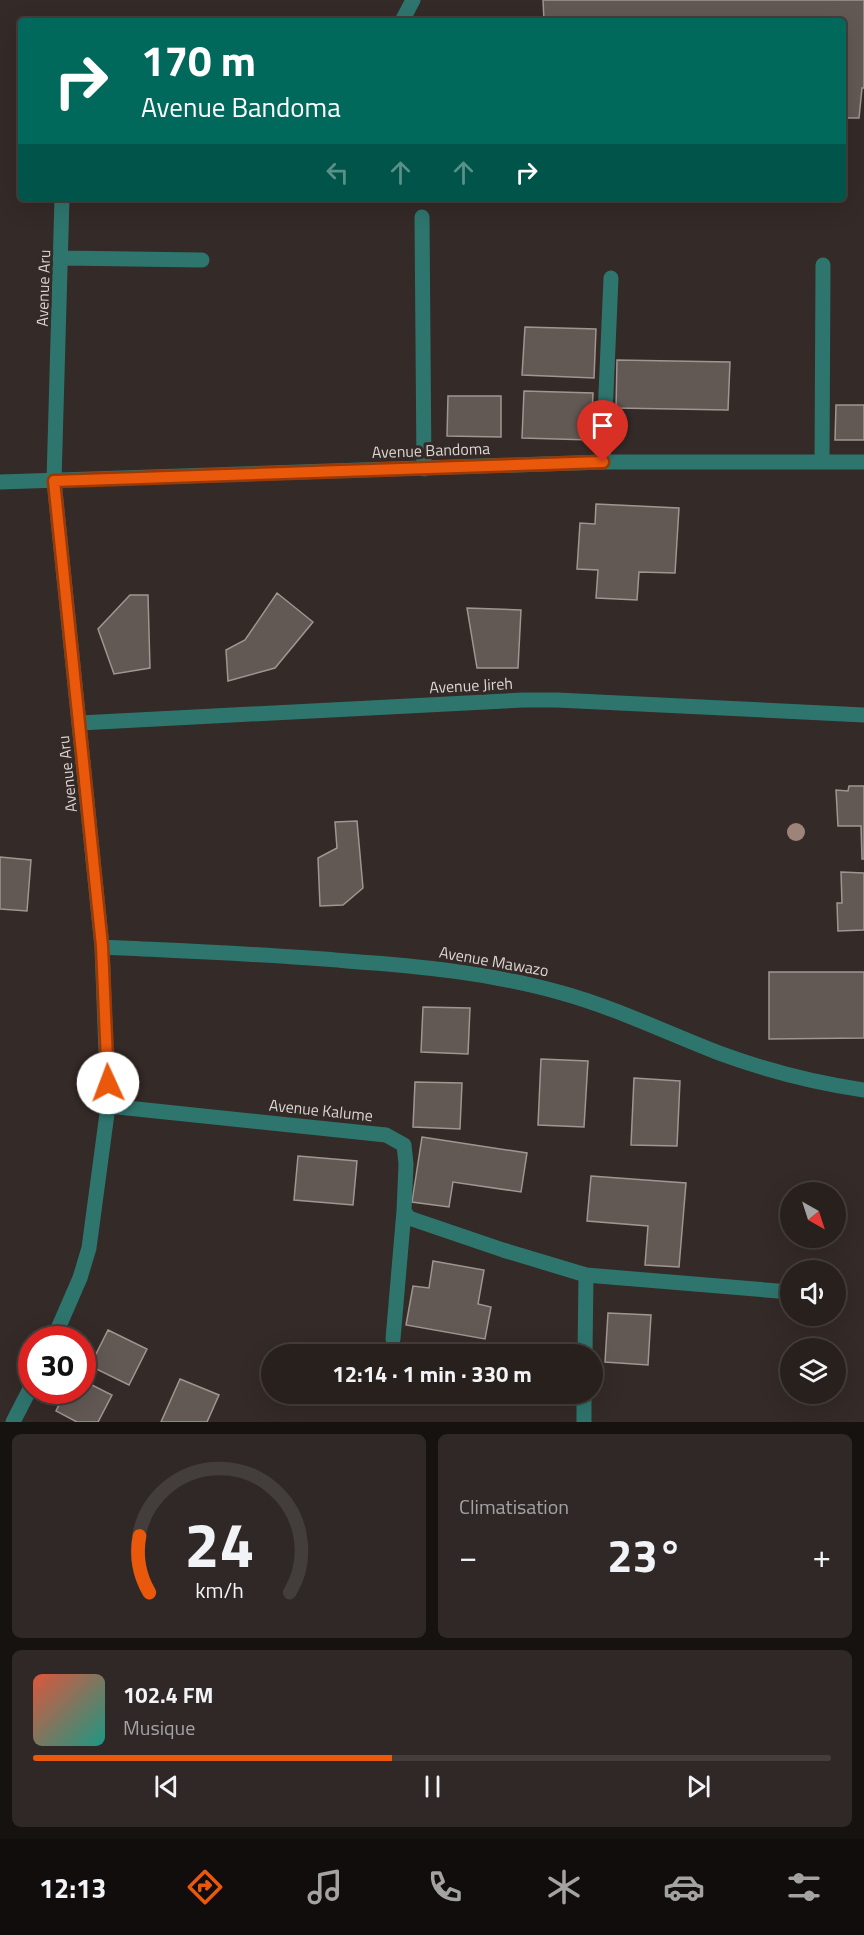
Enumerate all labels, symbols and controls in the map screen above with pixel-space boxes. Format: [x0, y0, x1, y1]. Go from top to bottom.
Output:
text: 170 m [141, 28, 256, 92]
icon: right [42, 42, 120, 120]
text: Avenue Bandoma [141, 86, 341, 127]
icon: left [321, 156, 354, 189]
icon: ahead [384, 156, 417, 189]
icon: ahead [447, 156, 480, 189]
icon: right [510, 156, 543, 189]
street label: Avenue Aru [30, 249, 56, 327]
pin [577, 400, 628, 462]
icon: arrive [586, 409, 619, 442]
street label: Avenue Bandoma [371, 436, 491, 464]
street label: Avenue Jireh [429, 671, 513, 699]
street label: Avenue Aru [51, 734, 83, 814]
street label: Avenue Mawazo [437, 940, 551, 982]
position arrow [76, 1051, 140, 1115]
street label: Avenue Kalume [268, 1093, 374, 1127]
north arrow [780, 1182, 846, 1248]
map controls [780, 1182, 846, 1404]
button: sound [780, 1260, 846, 1326]
speed limit sign: 30 [18, 1326, 96, 1404]
button: layers [780, 1338, 846, 1404]
text: 12:14 · 1 min · 330 m [332, 1357, 532, 1391]
text: Climatisation [459, 1491, 569, 1522]
text: 24 [184, 1496, 254, 1591]
text: 23° [607, 1521, 683, 1589]
text: − [459, 1531, 477, 1581]
text: + [813, 1531, 831, 1581]
text: km/h [195, 1574, 243, 1606]
text: 102.4 FM [123, 1678, 213, 1712]
text: Musique [123, 1712, 195, 1743]
icon: previous [150, 1770, 183, 1803]
icon: pause [416, 1770, 449, 1803]
icon: next [682, 1770, 715, 1803]
icon: directions [184, 1866, 226, 1908]
icon: music [304, 1866, 346, 1908]
icon: phone [424, 1866, 466, 1908]
icon: climate [543, 1866, 585, 1908]
icon: car [663, 1866, 705, 1908]
icon: filters [783, 1866, 825, 1908]
text: 12:13 [39, 1867, 106, 1908]

